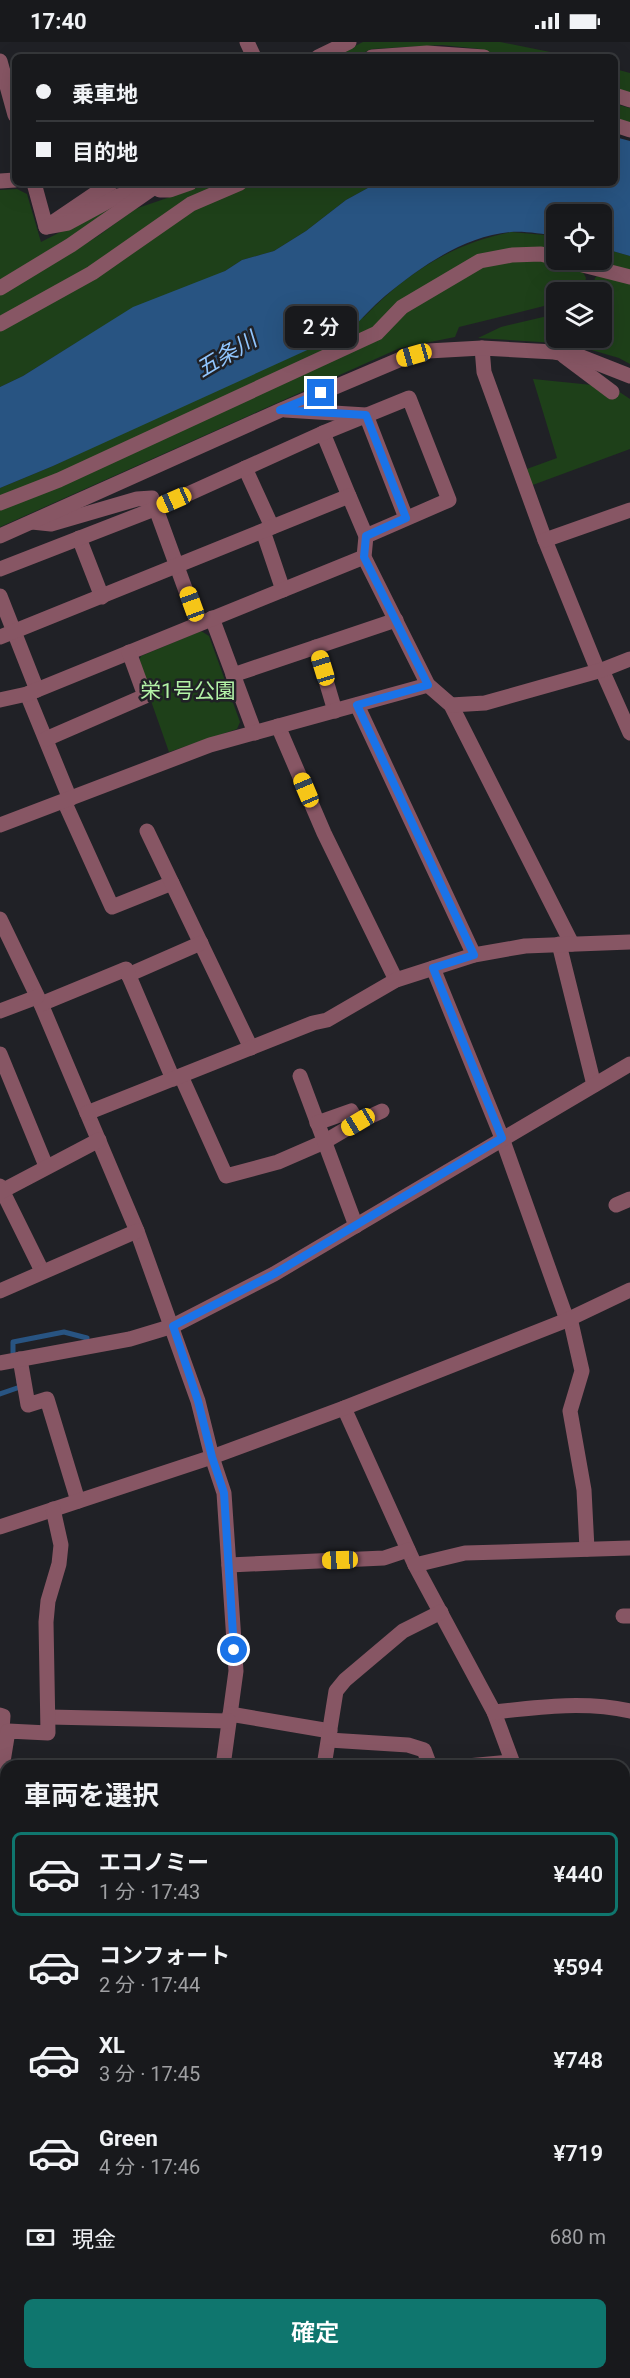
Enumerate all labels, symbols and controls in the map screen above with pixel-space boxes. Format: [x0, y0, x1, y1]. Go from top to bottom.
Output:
text: 17:40 [30, 9, 87, 34]
text: 乗車地 [72, 82, 138, 107]
text: 目的地 [72, 140, 138, 165]
map controls [546, 204, 612, 348]
button: locate [546, 204, 612, 270]
button: layers [546, 282, 612, 348]
callout: 2 分 [285, 306, 357, 348]
text: 2 分 [303, 315, 339, 339]
water label: 五条川 [192, 326, 263, 382]
car [394, 341, 434, 369]
route end [307, 379, 334, 406]
car [154, 484, 194, 516]
car [177, 584, 207, 624]
car [309, 648, 337, 688]
park label: 栄1号公園 [140, 679, 236, 703]
car [291, 770, 321, 810]
car [338, 1105, 378, 1139]
car [322, 1550, 358, 1570]
route start [220, 1636, 247, 1663]
text: 車両を選択 [24, 1780, 159, 1812]
icon: car [27, 1847, 81, 1901]
text: エコノミー [99, 1850, 209, 1875]
text: ¥440 [554, 1862, 603, 1887]
text: 1 分 · 17:43 [99, 1880, 200, 1904]
icon: car [27, 1940, 81, 1994]
text: コンフォート [99, 1943, 230, 1968]
text: ¥594 [554, 1955, 603, 1980]
text: 2 分 · 17:44 [99, 1973, 200, 1997]
icon: car [27, 2033, 81, 2087]
text: XL [99, 2033, 125, 2058]
text: ¥748 [554, 2048, 603, 2073]
text: 3 分 · 17:45 [99, 2062, 200, 2086]
icon: car [27, 2126, 81, 2180]
text: Green [99, 2126, 158, 2151]
text: ¥719 [554, 2141, 603, 2166]
text: 4 分 · 17:46 [99, 2155, 200, 2179]
icon: cash [24, 2221, 57, 2254]
text: 680 m [550, 2225, 606, 2249]
text: 現金 [72, 2227, 116, 2252]
button: 確定 [24, 2299, 606, 2368]

